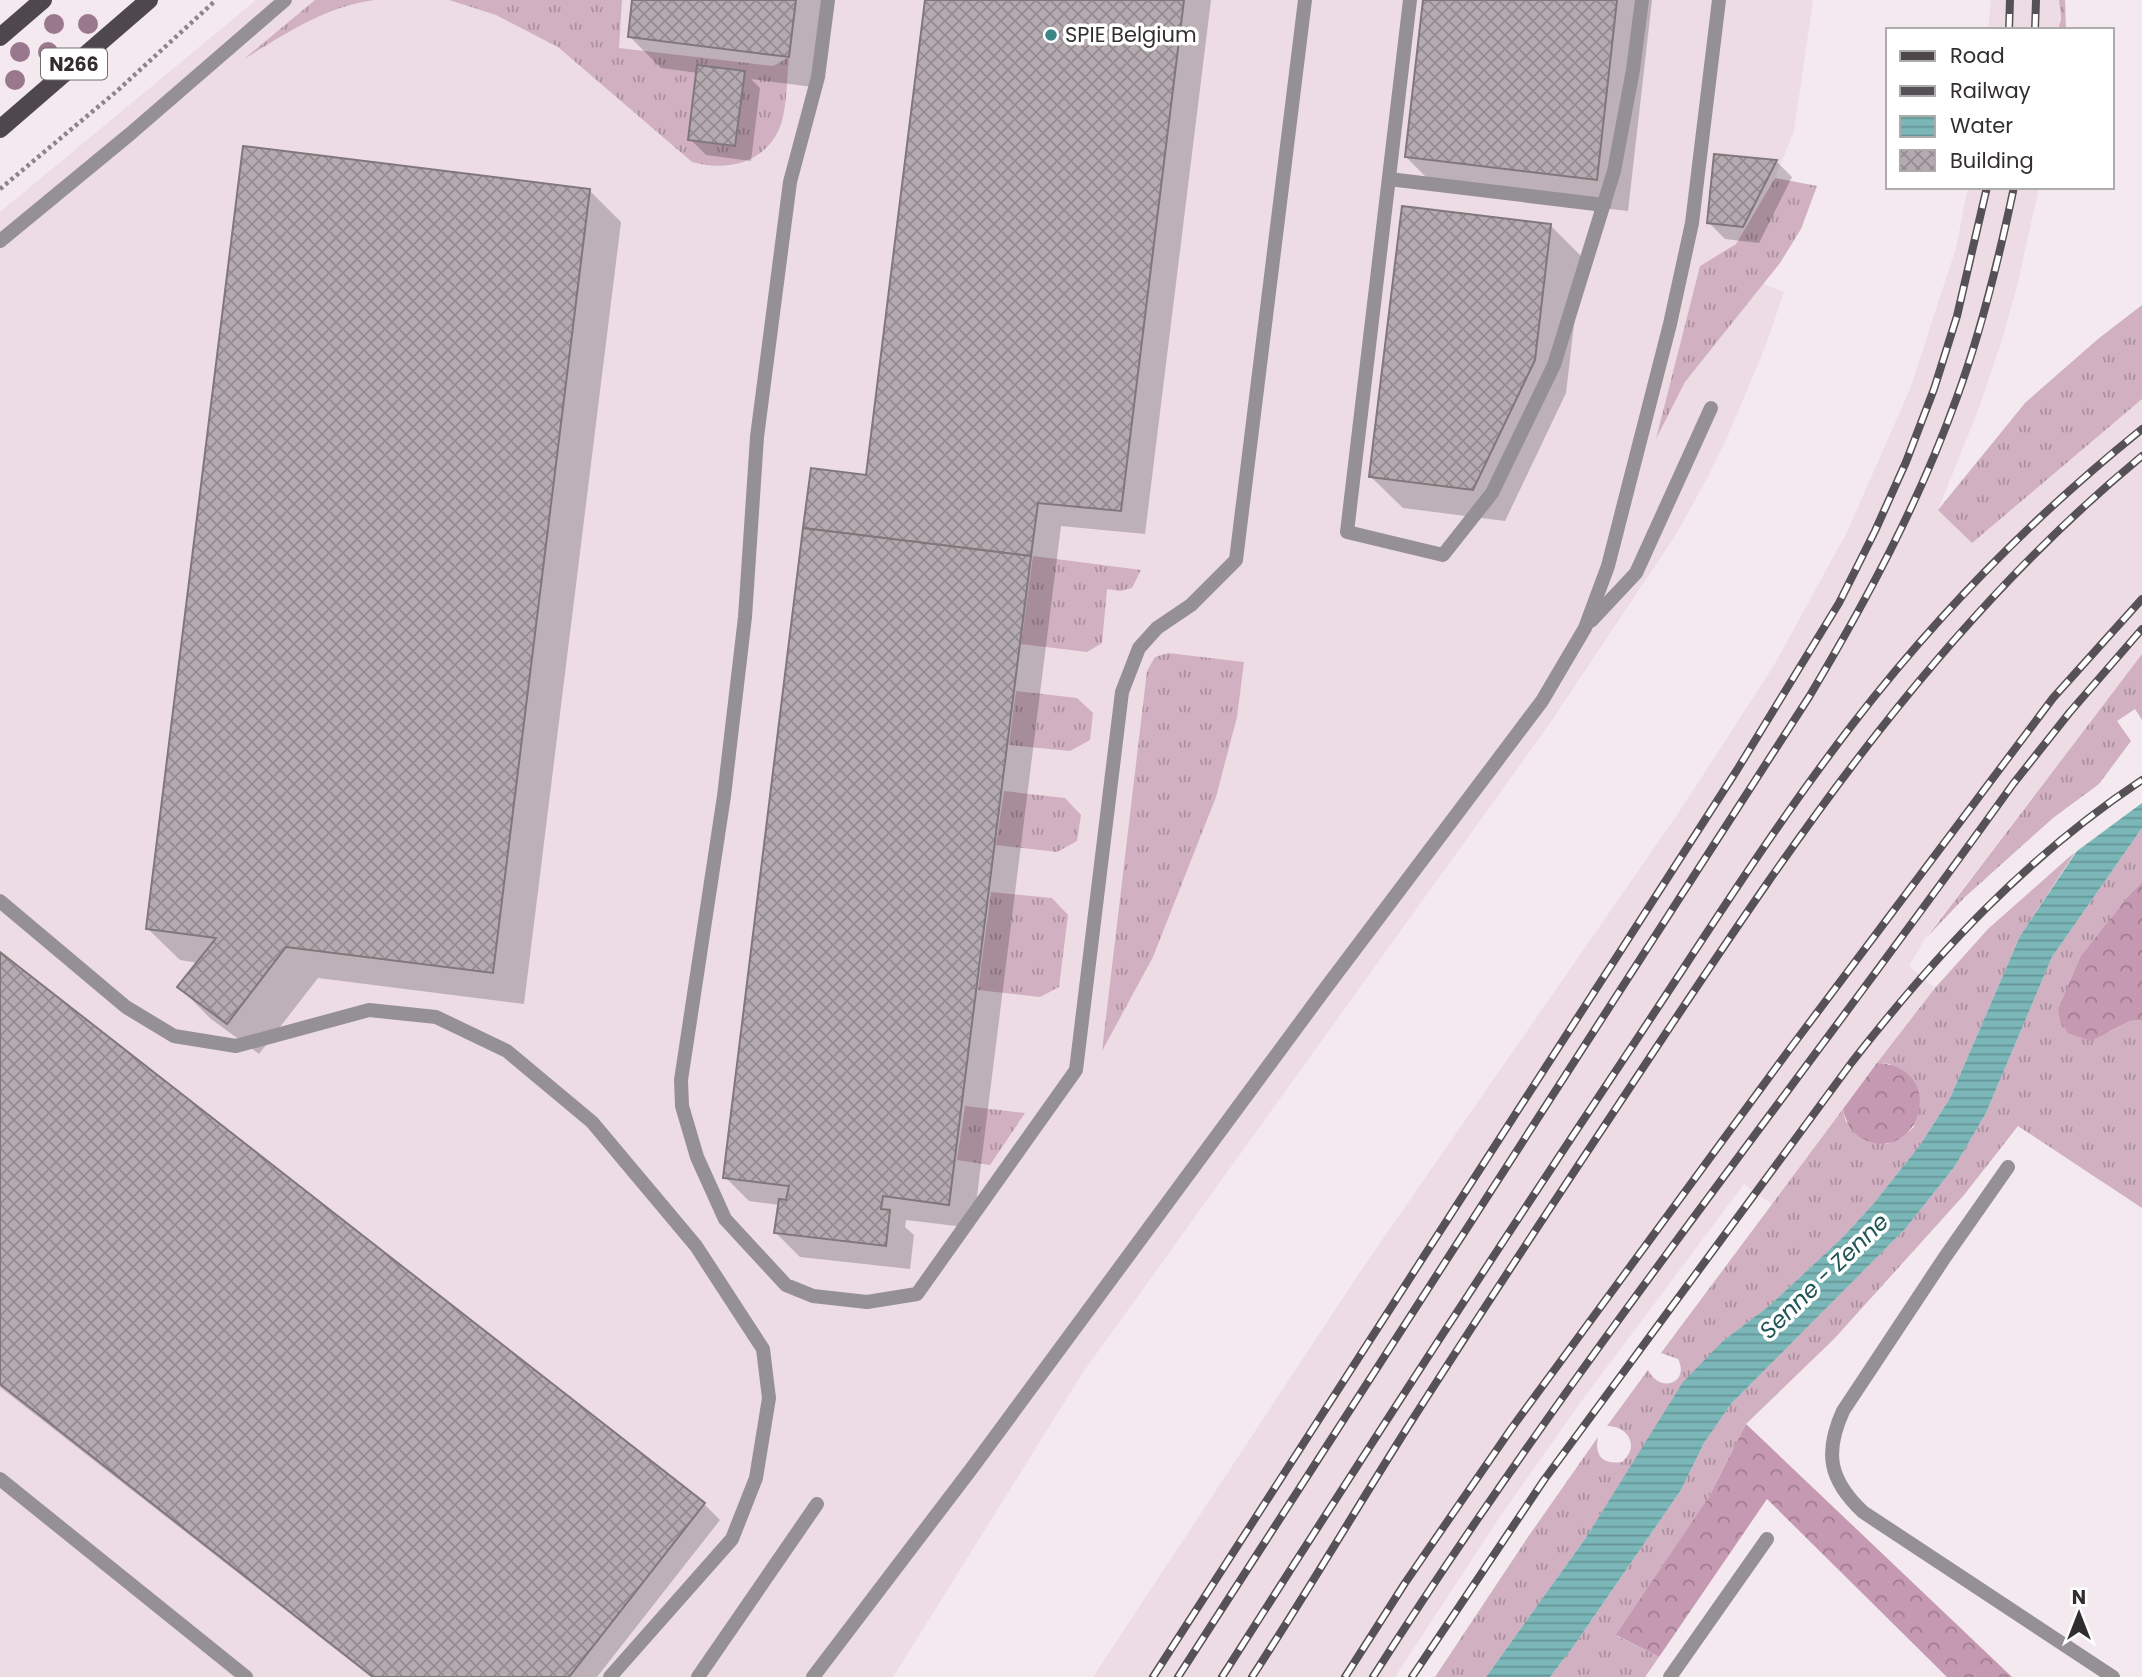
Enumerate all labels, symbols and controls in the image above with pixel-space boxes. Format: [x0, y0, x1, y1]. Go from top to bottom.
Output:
place label: SPIE Belgium [1065, 20, 1197, 49]
marker: SPIE Belgium [1043, 27, 1059, 43]
legend [1886, 28, 2114, 189]
text: Road [1950, 41, 2005, 70]
road number: N266 [41, 48, 107, 80]
text: Railway [1950, 76, 2031, 105]
text: Water [1950, 111, 2013, 140]
text: Building [1950, 146, 2034, 175]
water label: Senne - Zenne [1752, 1206, 1896, 1346]
north arrow [2044, 1579, 2114, 1649]
text: N [2072, 1584, 2086, 1611]

